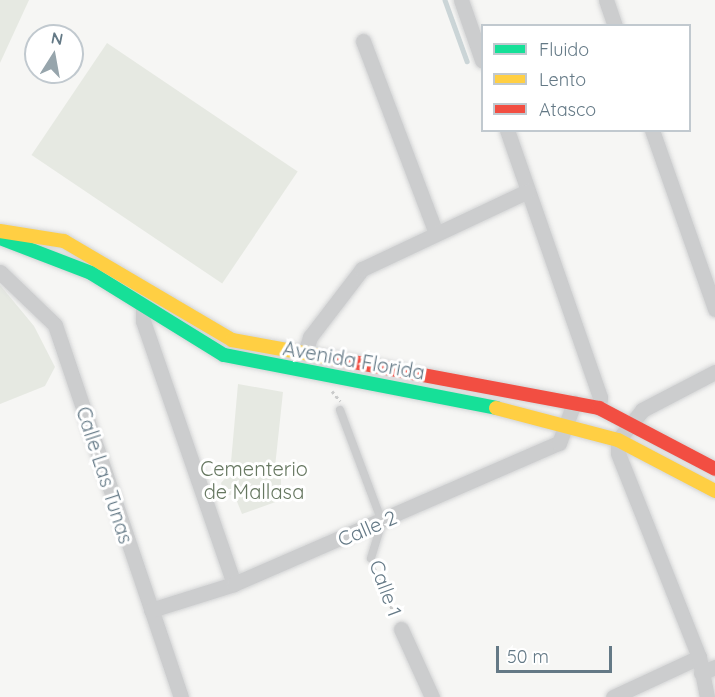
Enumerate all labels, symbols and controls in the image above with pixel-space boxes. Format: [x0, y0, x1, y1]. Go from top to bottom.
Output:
north arrow [24, 24, 84, 84]
legend [481, 24, 691, 132]
text: N [49, 27, 65, 49]
text: Fluido [539, 38, 589, 61]
text: Lento [539, 68, 586, 91]
text: Atasco [539, 98, 596, 121]
street label: Avenida Florida [281, 336, 427, 384]
street label: Calle Las Tunas [72, 403, 138, 547]
park label: Cementerio de Mallasa [200, 456, 308, 503]
street label: Calle 2 [334, 505, 400, 551]
street label: Calle 1 [365, 556, 407, 620]
scale bar [499, 634, 614, 672]
text: 50 m [507, 645, 549, 668]

